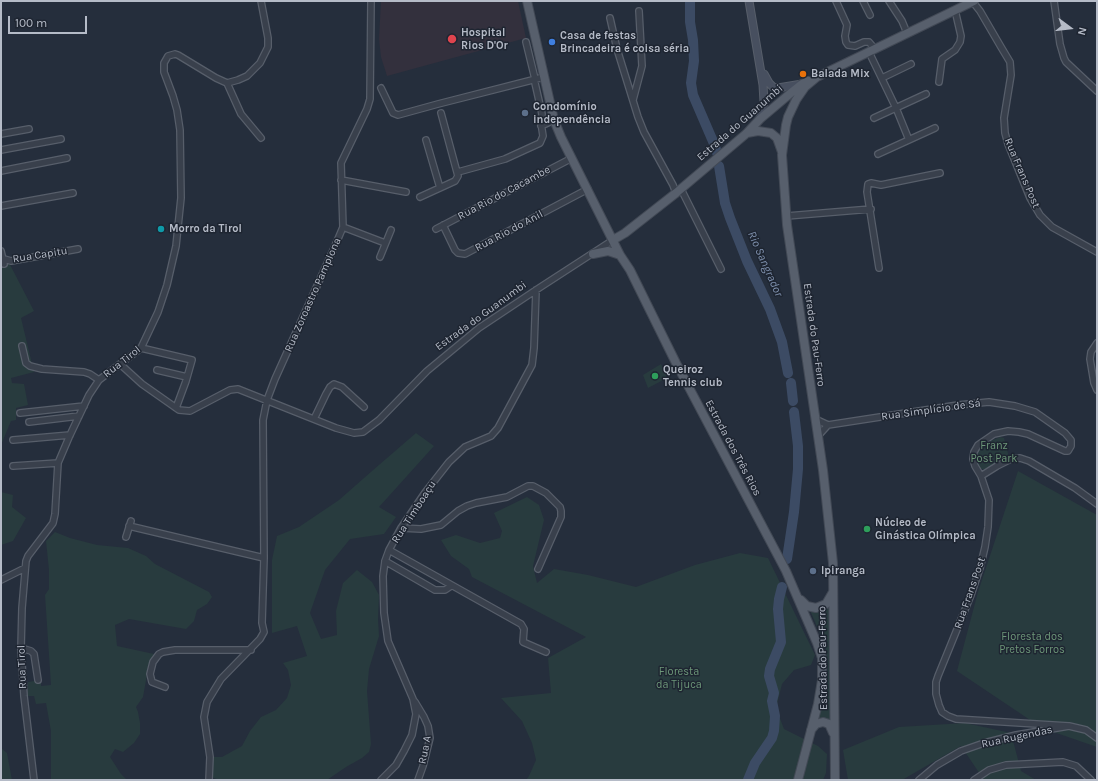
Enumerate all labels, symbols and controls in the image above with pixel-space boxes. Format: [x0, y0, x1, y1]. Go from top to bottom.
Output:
scale bar [10, 8, 89, 34]
north arrow [1050, 8, 1090, 48]
text: 100 m [15, 16, 47, 30]
place label: Hospital Rios D'Or [461, 26, 508, 52]
text: N [1075, 26, 1089, 37]
place label: Casa de festas Brincadeira é coisa séria [560, 29, 689, 55]
marker: Hospital Rios D'Or [446, 33, 458, 45]
marker: Casa de festas Brincadeira é coisa séria [547, 37, 557, 47]
place label: Balada Mix [811, 67, 870, 81]
marker: Balada Mix [798, 69, 808, 79]
street label: Estrada do Guanumbi [694, 82, 786, 164]
place label: Condomínio independência [533, 100, 611, 126]
marker: Condomínio independência [520, 108, 530, 118]
street label: Rua Frans Post [1001, 136, 1043, 210]
street label: Rua Rio do Cacambe [456, 163, 552, 223]
street label: Rua Rio do Anil [473, 208, 545, 254]
place label: Morro da Tirol [169, 222, 242, 236]
marker: Morro da Tirol [156, 224, 166, 234]
water label: Rio Sangrador [744, 229, 786, 299]
street label: Rua Zoroastro Pamplona [282, 236, 344, 354]
street label: Rua Capitu [12, 244, 68, 266]
street label: Estrada do Guanumbi [433, 278, 529, 354]
street label: Estrada do Pau-Ferro [800, 283, 828, 387]
street label: Rua Tirol [101, 343, 143, 381]
place label: Queiroz Tennis club [663, 363, 722, 389]
marker: Queiroz Tennis club [650, 371, 660, 381]
street label: Rua Simplício de Sá [881, 396, 981, 424]
street label: Estrada dos Três Rios [702, 398, 764, 498]
park label: Franz Post Park [971, 439, 1017, 465]
street label: Rua Timboaçu [389, 478, 439, 546]
place label: Núcleo de Ginástica Olímpica [875, 516, 976, 542]
marker: Núcleo de Ginástica Olímpica [862, 524, 872, 534]
street label: Rua Frans Post [952, 555, 988, 631]
place label: Ipiranga [821, 564, 865, 578]
marker: Ipiranga [808, 566, 818, 576]
street label: Estrada do Pau-Ferro [815, 606, 831, 710]
park label: Floresta dos Pretos Forros [999, 630, 1065, 656]
street label: Rua Tirol [15, 645, 29, 689]
park label: Floresta da Tijuca [656, 665, 702, 691]
street label: Rua Rugendas [980, 723, 1054, 751]
street label: Rua A [416, 735, 434, 765]

